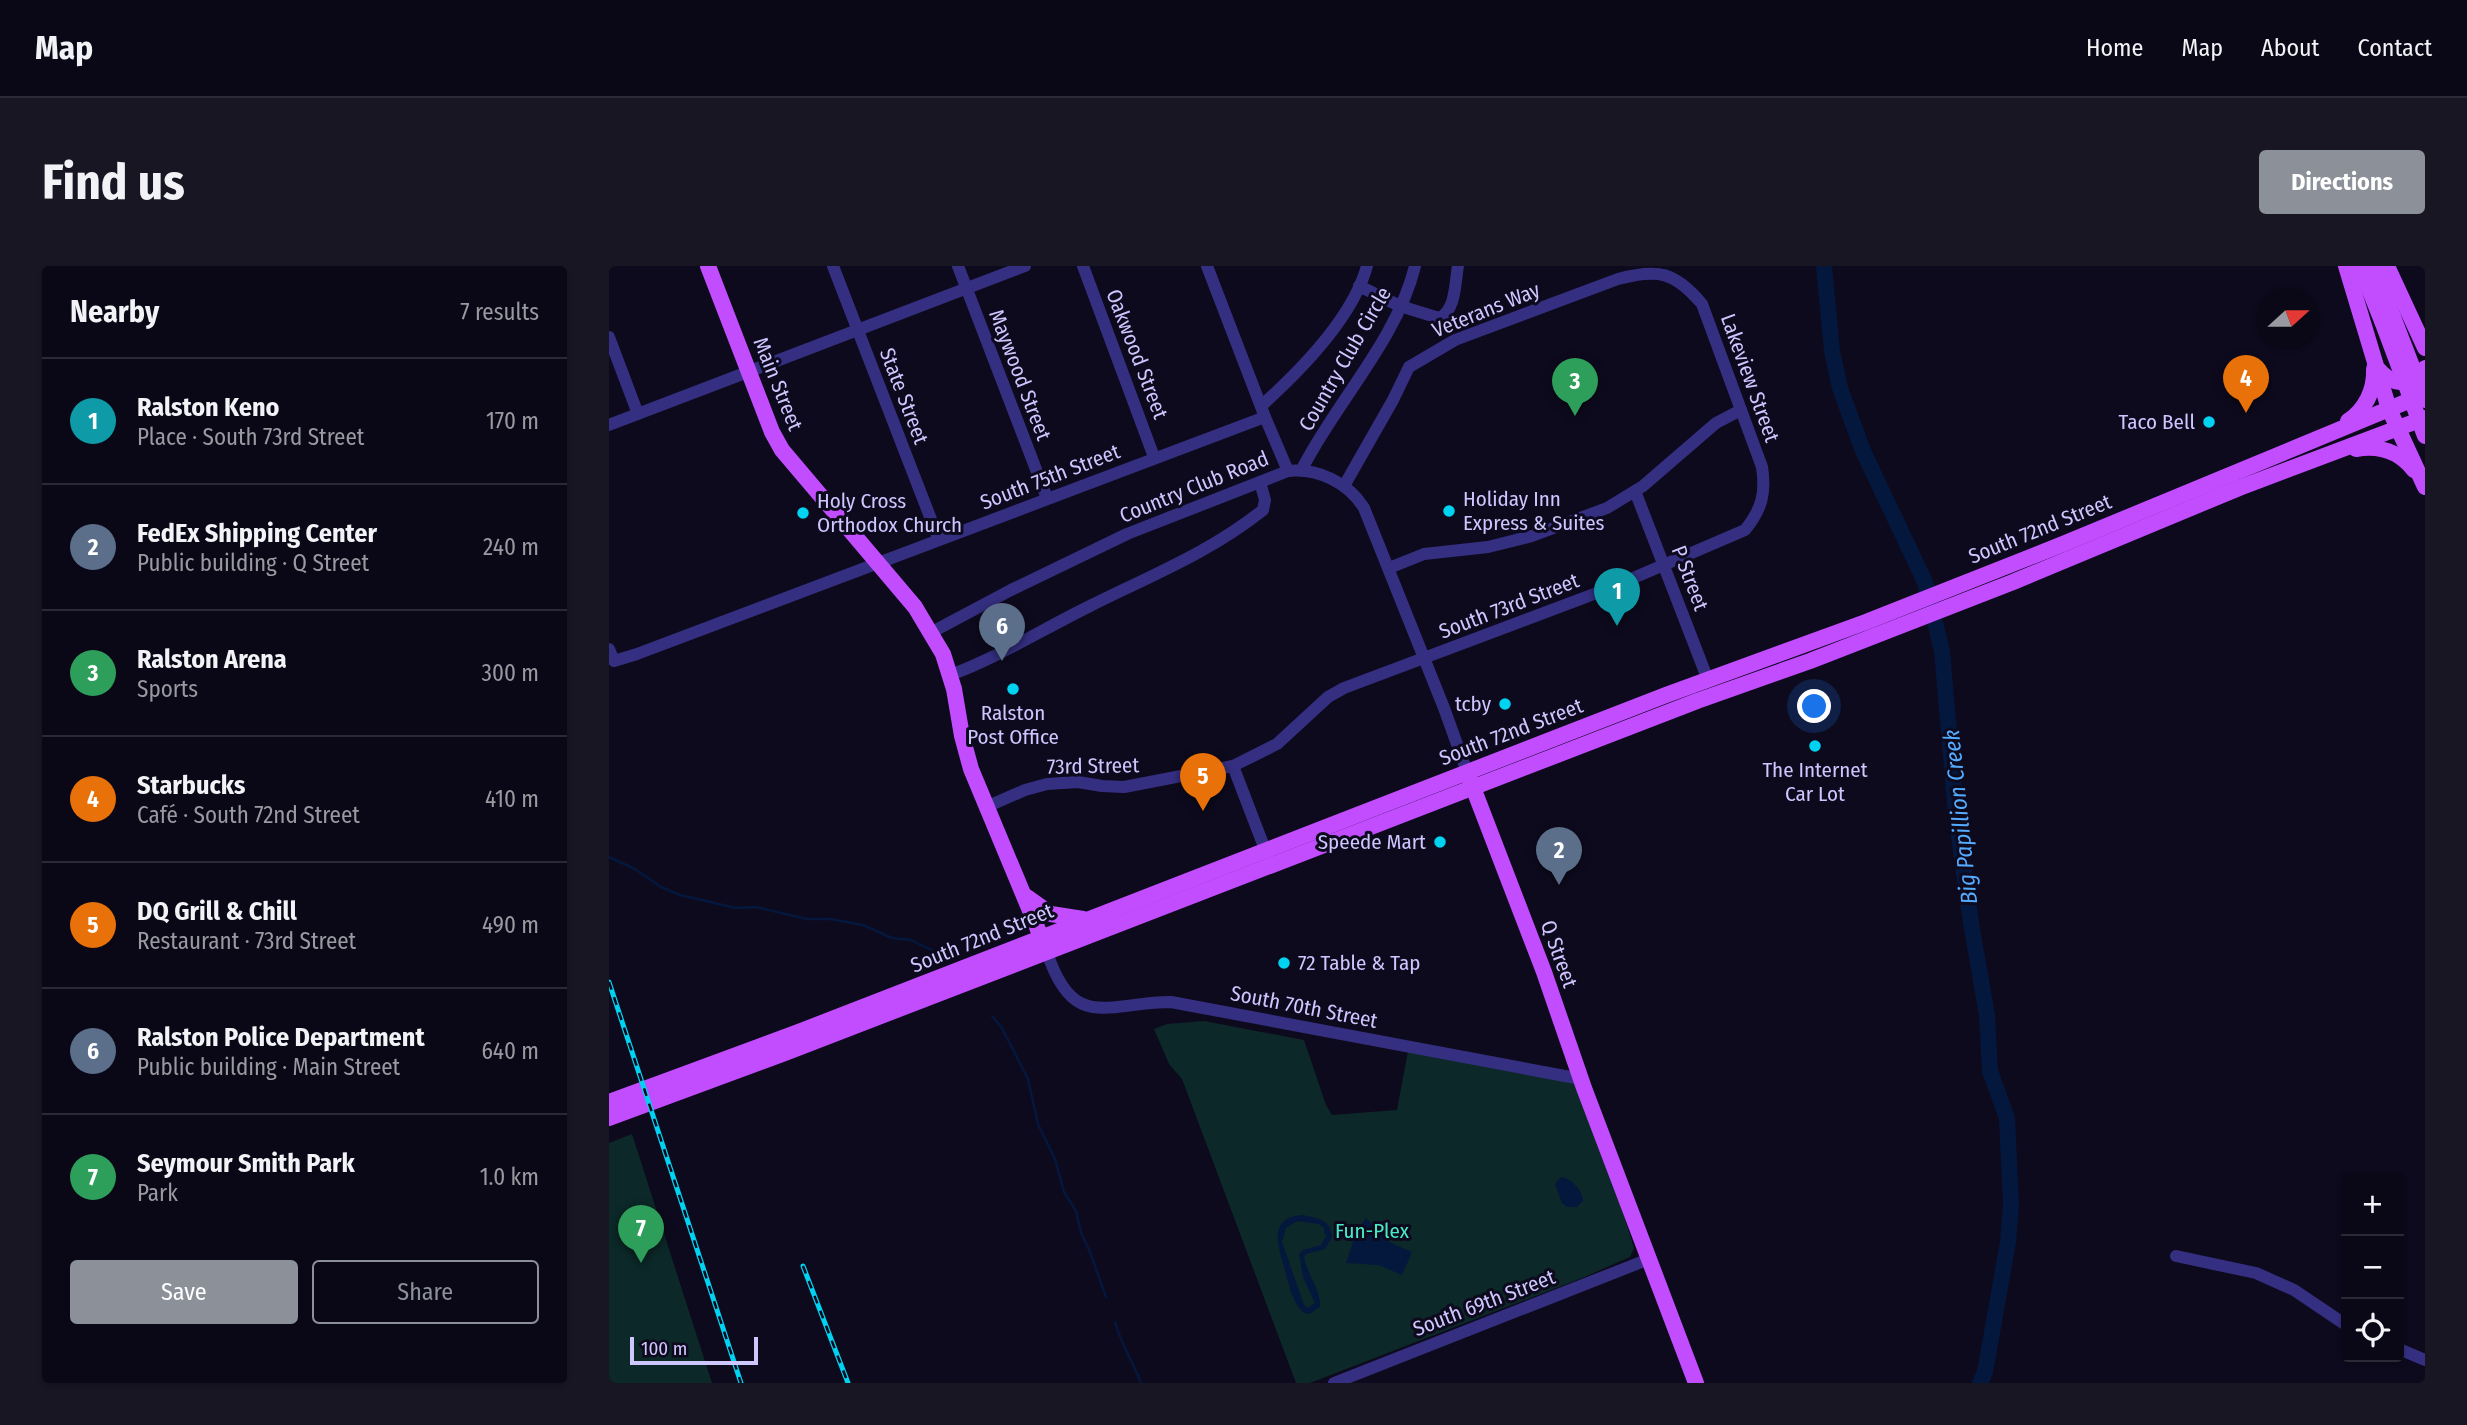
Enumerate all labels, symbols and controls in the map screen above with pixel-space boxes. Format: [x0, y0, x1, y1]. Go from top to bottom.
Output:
text: Map [35, 28, 93, 68]
text: Home [2086, 34, 2143, 62]
text: Map [2181, 34, 2223, 62]
text: About [2261, 34, 2319, 62]
text: Contact [2357, 34, 2432, 62]
button: Directions [2259, 150, 2425, 214]
text: Find us [42, 153, 185, 212]
street label: Veterans Way [1428, 276, 1544, 343]
street label: Country Club Circle [1293, 282, 1397, 436]
street label: Oakwood Street [1100, 286, 1174, 423]
north arrow [2257, 287, 2320, 350]
text: Nearby [70, 294, 159, 330]
text: 7 results [460, 298, 539, 326]
street label: Maywood Street [983, 306, 1057, 444]
street label: Lakeview Street [1715, 310, 1785, 446]
street label: Main Street [748, 334, 808, 434]
street label: State Street [874, 344, 934, 448]
pin: 4 [2223, 355, 2269, 413]
pin: 3 [1552, 358, 1598, 416]
text: Ralston Keno [137, 392, 279, 423]
text: 1 [88, 407, 98, 435]
text: 170 m [486, 407, 539, 435]
place label: Taco Bell [2119, 409, 2195, 435]
marker: Taco Bell [2201, 414, 2217, 430]
text: Place · South 73rd Street [137, 423, 364, 451]
street label: South 75th Street [976, 438, 1124, 516]
street label: Country Club Road [1116, 445, 1272, 529]
place label: Holiday Inn Express & Suites [1463, 486, 1605, 536]
place label: Holy Cross Orthodox Church [817, 488, 962, 538]
street label: South 72nd Street [1965, 488, 2115, 569]
marker: Holiday Inn Express & Suites [1441, 503, 1457, 519]
marker: Holy Cross Orthodox Church [795, 505, 811, 521]
text: FedEx Shipping Center [137, 518, 377, 549]
text: 2 [88, 533, 98, 561]
text: 240 m [483, 533, 539, 561]
street label: P Street [1666, 542, 1714, 614]
text: Public building · Q Street [137, 549, 369, 577]
street label: South 73rd Street [1435, 567, 1583, 645]
pin: 1 [1594, 568, 1640, 626]
pin: 6 [979, 603, 1025, 661]
text: Ralston Arena [137, 644, 287, 675]
text: 3 [88, 659, 98, 687]
text: 300 m [482, 659, 539, 687]
text: Sports [137, 675, 198, 703]
marker: Ralston Post Office [1005, 681, 1021, 697]
your location [1797, 689, 1831, 723]
place label: tcby [1455, 691, 1492, 717]
street label: South 72nd Street [1436, 693, 1587, 771]
marker: tcby [1497, 696, 1513, 712]
place label: Ralston Post Office [967, 700, 1059, 750]
water label: Big Papillion Creek [1937, 728, 1983, 906]
marker: The Internet Car Lot [1807, 738, 1823, 754]
street label: 73rd Street [1047, 752, 1140, 780]
pin: 5 [1180, 753, 1226, 811]
place label: The Internet Car Lot [1762, 757, 1868, 807]
text: Starbucks [137, 770, 245, 801]
text: 4 [87, 785, 99, 813]
text: 410 m [485, 785, 539, 813]
text: Café · South 72nd Street [137, 801, 360, 829]
pin: 2 [1536, 827, 1582, 885]
place label: Speede Mart [1318, 829, 1426, 855]
marker: Speede Mart [1432, 834, 1448, 850]
text: DQ Grill & Chill [137, 896, 297, 927]
street label: South 72nd Street [907, 897, 1057, 978]
text: 5 [87, 911, 99, 939]
text: 490 m [482, 911, 539, 939]
street label: Q Street [1535, 917, 1583, 991]
text: Restaurant · 73rd Street [137, 927, 356, 955]
place label: 72 Table & Tap [1298, 950, 1420, 976]
marker: 72 Table & Tap [1276, 955, 1292, 971]
street label: South 70th Street [1228, 980, 1380, 1034]
text: Ralston Police Department [137, 1022, 425, 1053]
text: 6 [87, 1037, 99, 1065]
text: 640 m [481, 1037, 539, 1065]
text: Public building · Main Street [137, 1053, 400, 1081]
text: Seymour Smith Park [137, 1148, 355, 1179]
text: 7 [88, 1163, 98, 1191]
text: 1.0 km [480, 1163, 539, 1191]
map controls [2341, 1173, 2404, 1362]
button: + [2341, 1173, 2404, 1236]
text: Park [137, 1179, 178, 1207]
pin: 7 [618, 1205, 664, 1263]
park label: Fun-Plex [1335, 1218, 1410, 1244]
button: − [2341, 1236, 2404, 1299]
button: Save [70, 1260, 298, 1324]
button: Share [312, 1260, 539, 1324]
street label: South 69th Street [1409, 1264, 1559, 1342]
button: locate [2341, 1299, 2404, 1362]
scale bar [630, 1334, 758, 1366]
text: 100 m [641, 1337, 687, 1360]

